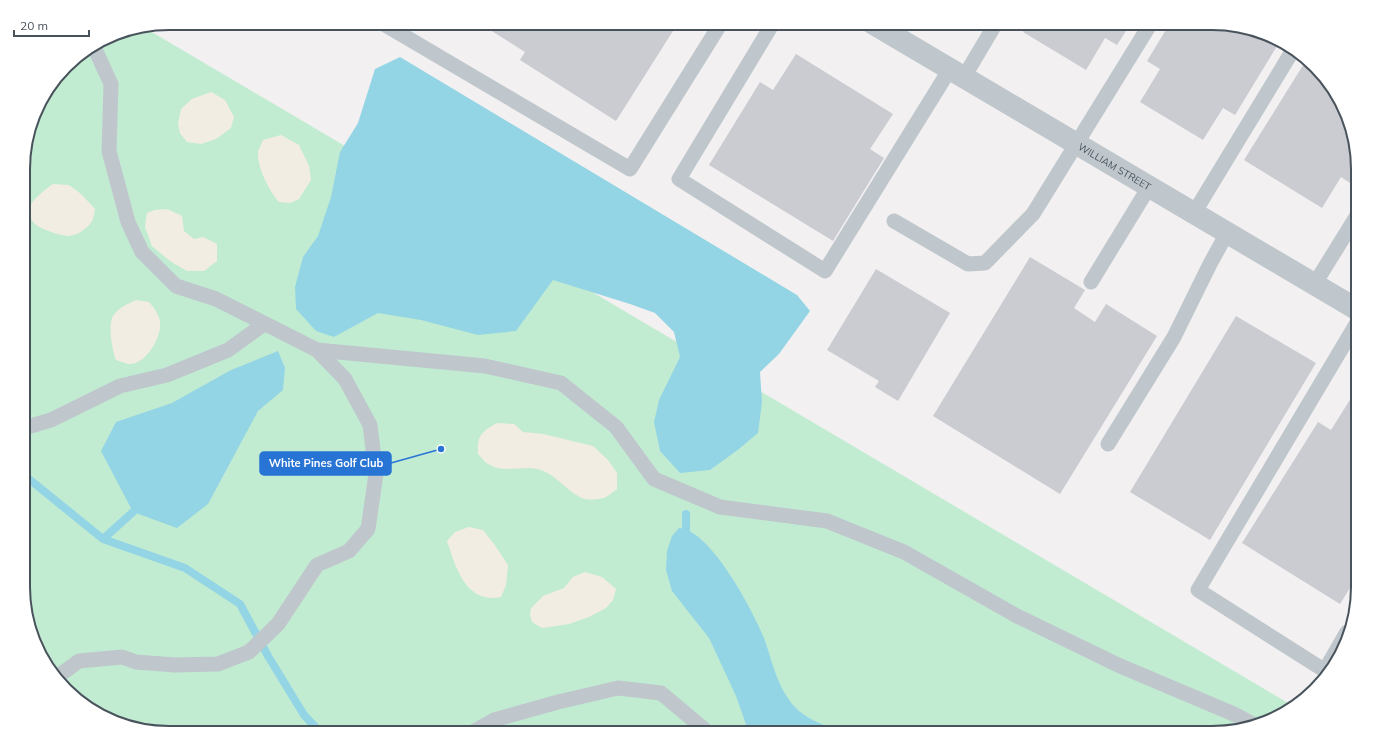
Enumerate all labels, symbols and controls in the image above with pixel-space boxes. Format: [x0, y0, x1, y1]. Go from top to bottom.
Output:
scale bar [14, 12, 89, 38]
text: 20 m [20, 18, 48, 33]
street label: WILLIAM STREET [1076, 140, 1153, 193]
callout: White Pines Golf Club [260, 452, 391, 475]
text: White Pines Golf Club [269, 456, 384, 470]

